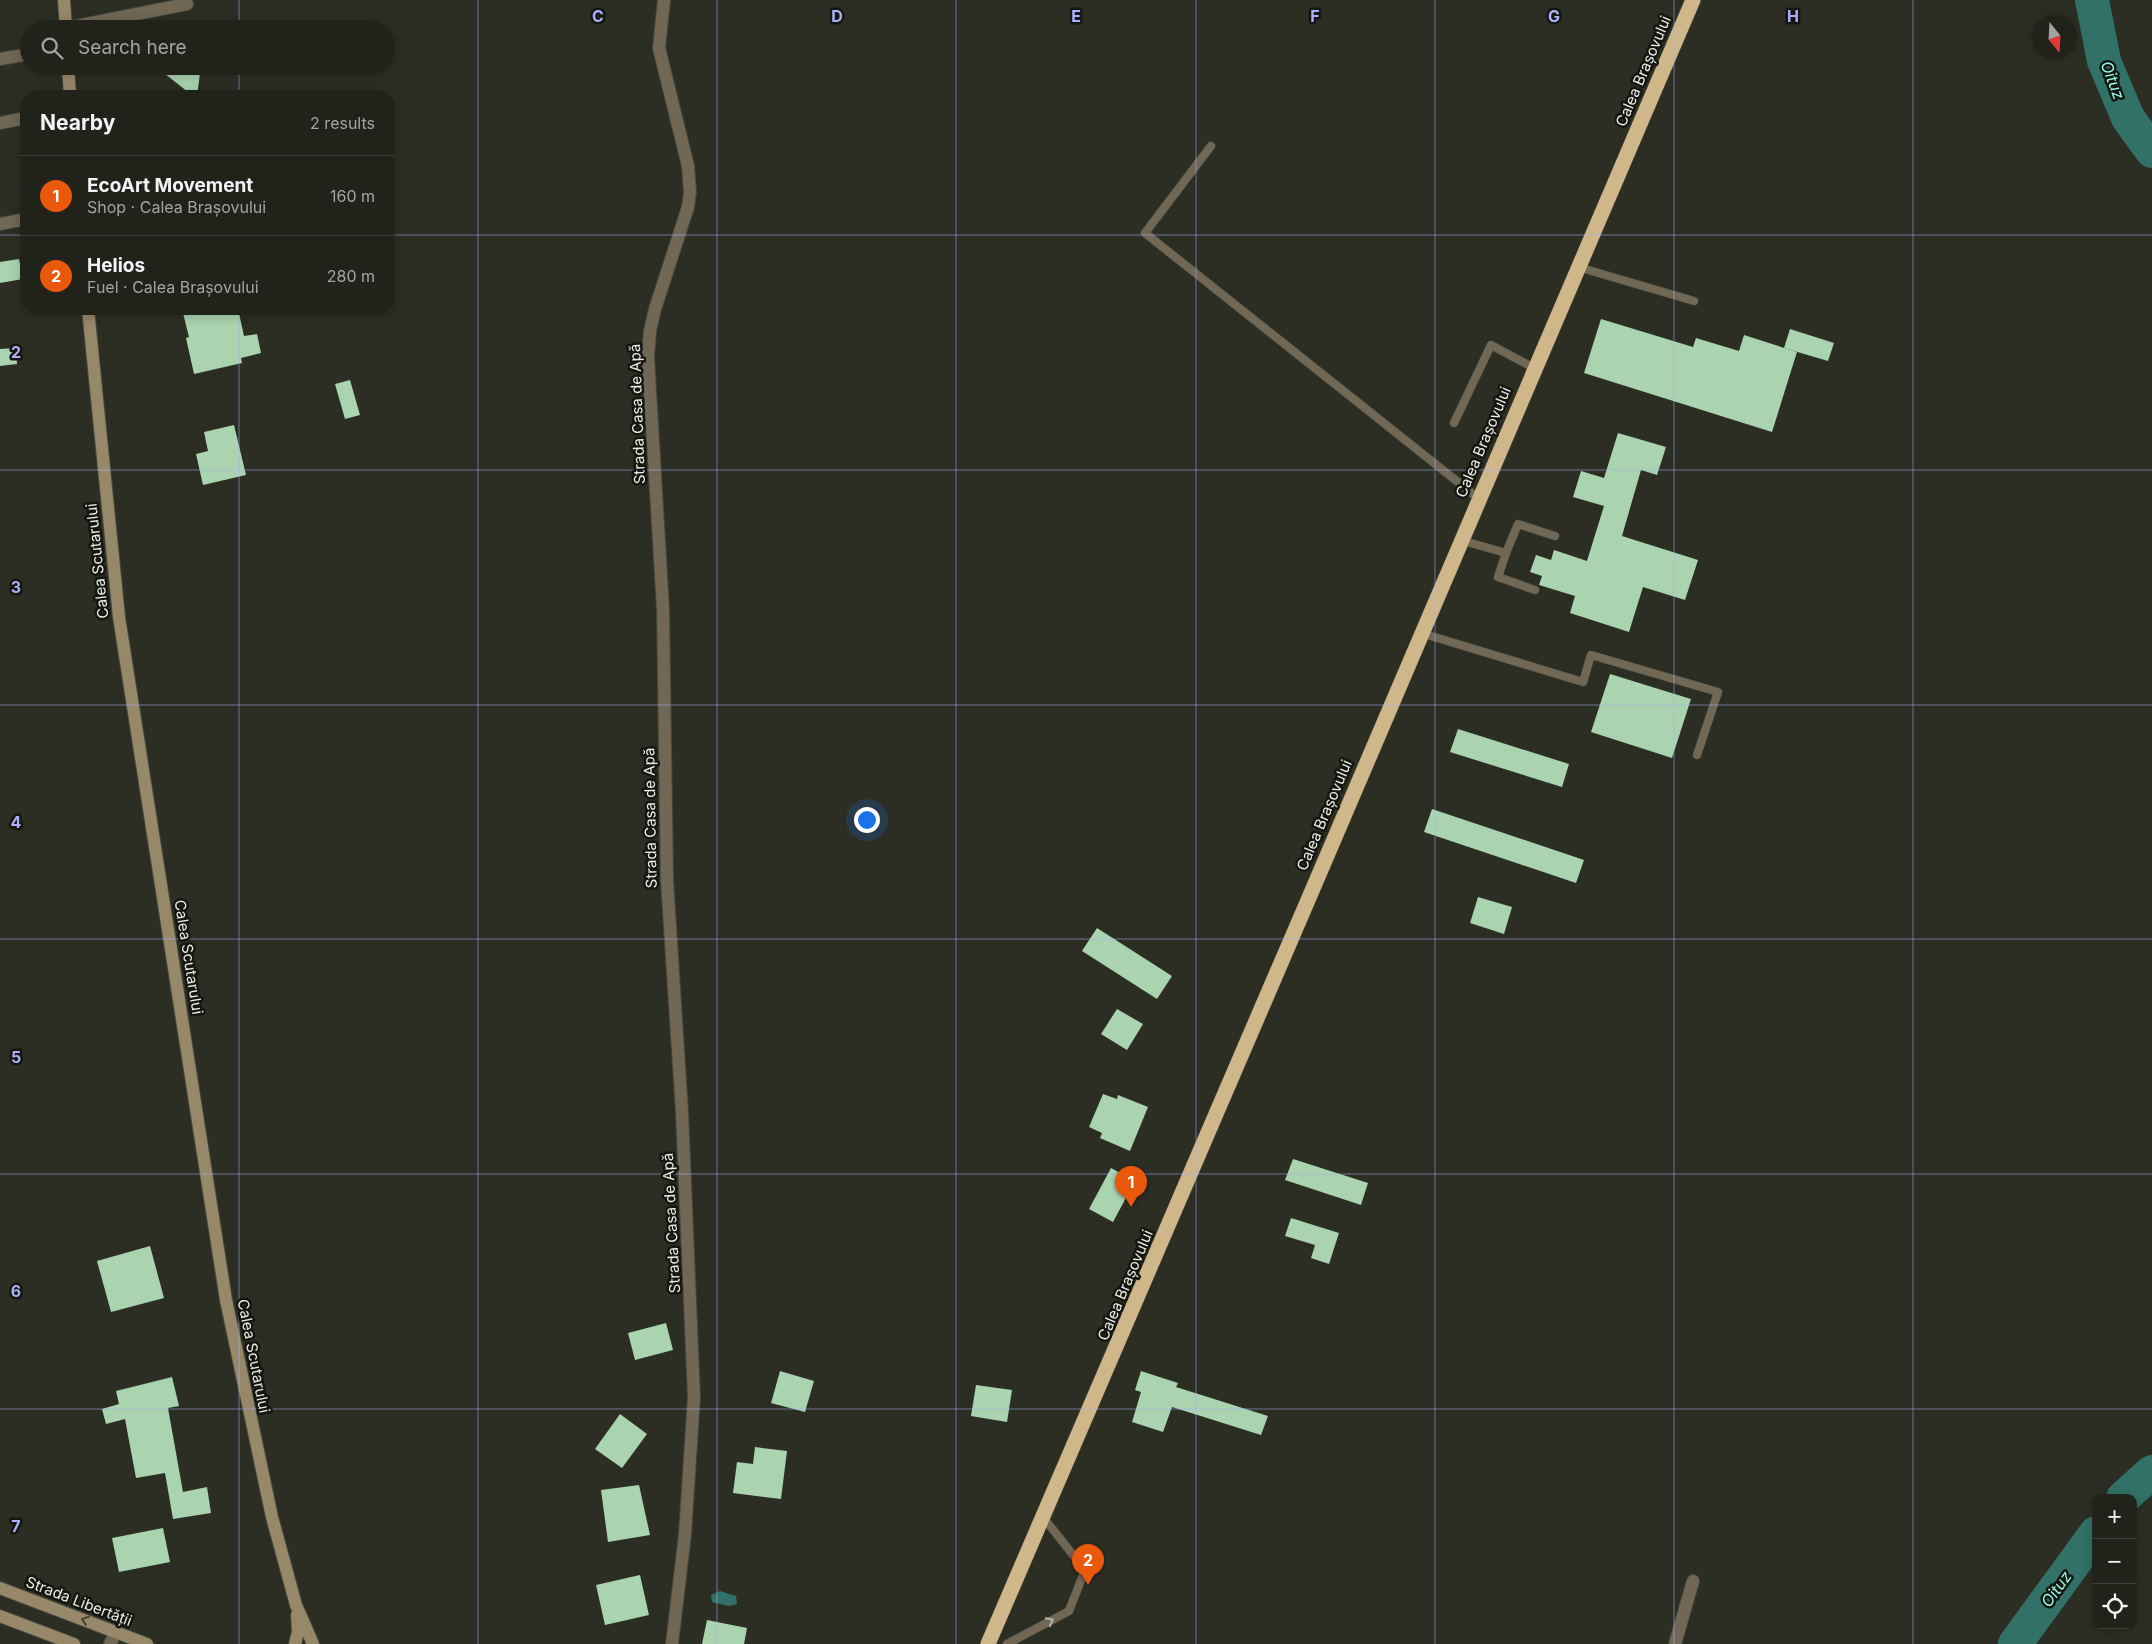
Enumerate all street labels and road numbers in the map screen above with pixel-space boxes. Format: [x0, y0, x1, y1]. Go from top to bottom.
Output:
street label: Calea Brașovului [1611, 13, 1675, 129]
street label: Strada Casa de Apă [625, 343, 649, 485]
street label: Calea Brașovului [1451, 384, 1515, 500]
street label: Calea Scutarului [82, 502, 112, 620]
street label: Strada Casa de Apă [639, 748, 661, 888]
street label: Calea Brașovului [1292, 757, 1356, 873]
street label: Calea Scutarului [171, 898, 207, 1016]
street label: Strada Casa de Apă [658, 1152, 684, 1294]
street label: Calea Brașovului [1093, 1227, 1157, 1343]
street label: Calea Scutarului [234, 1297, 274, 1415]
street label: Strada Libertății [23, 1572, 135, 1630]

